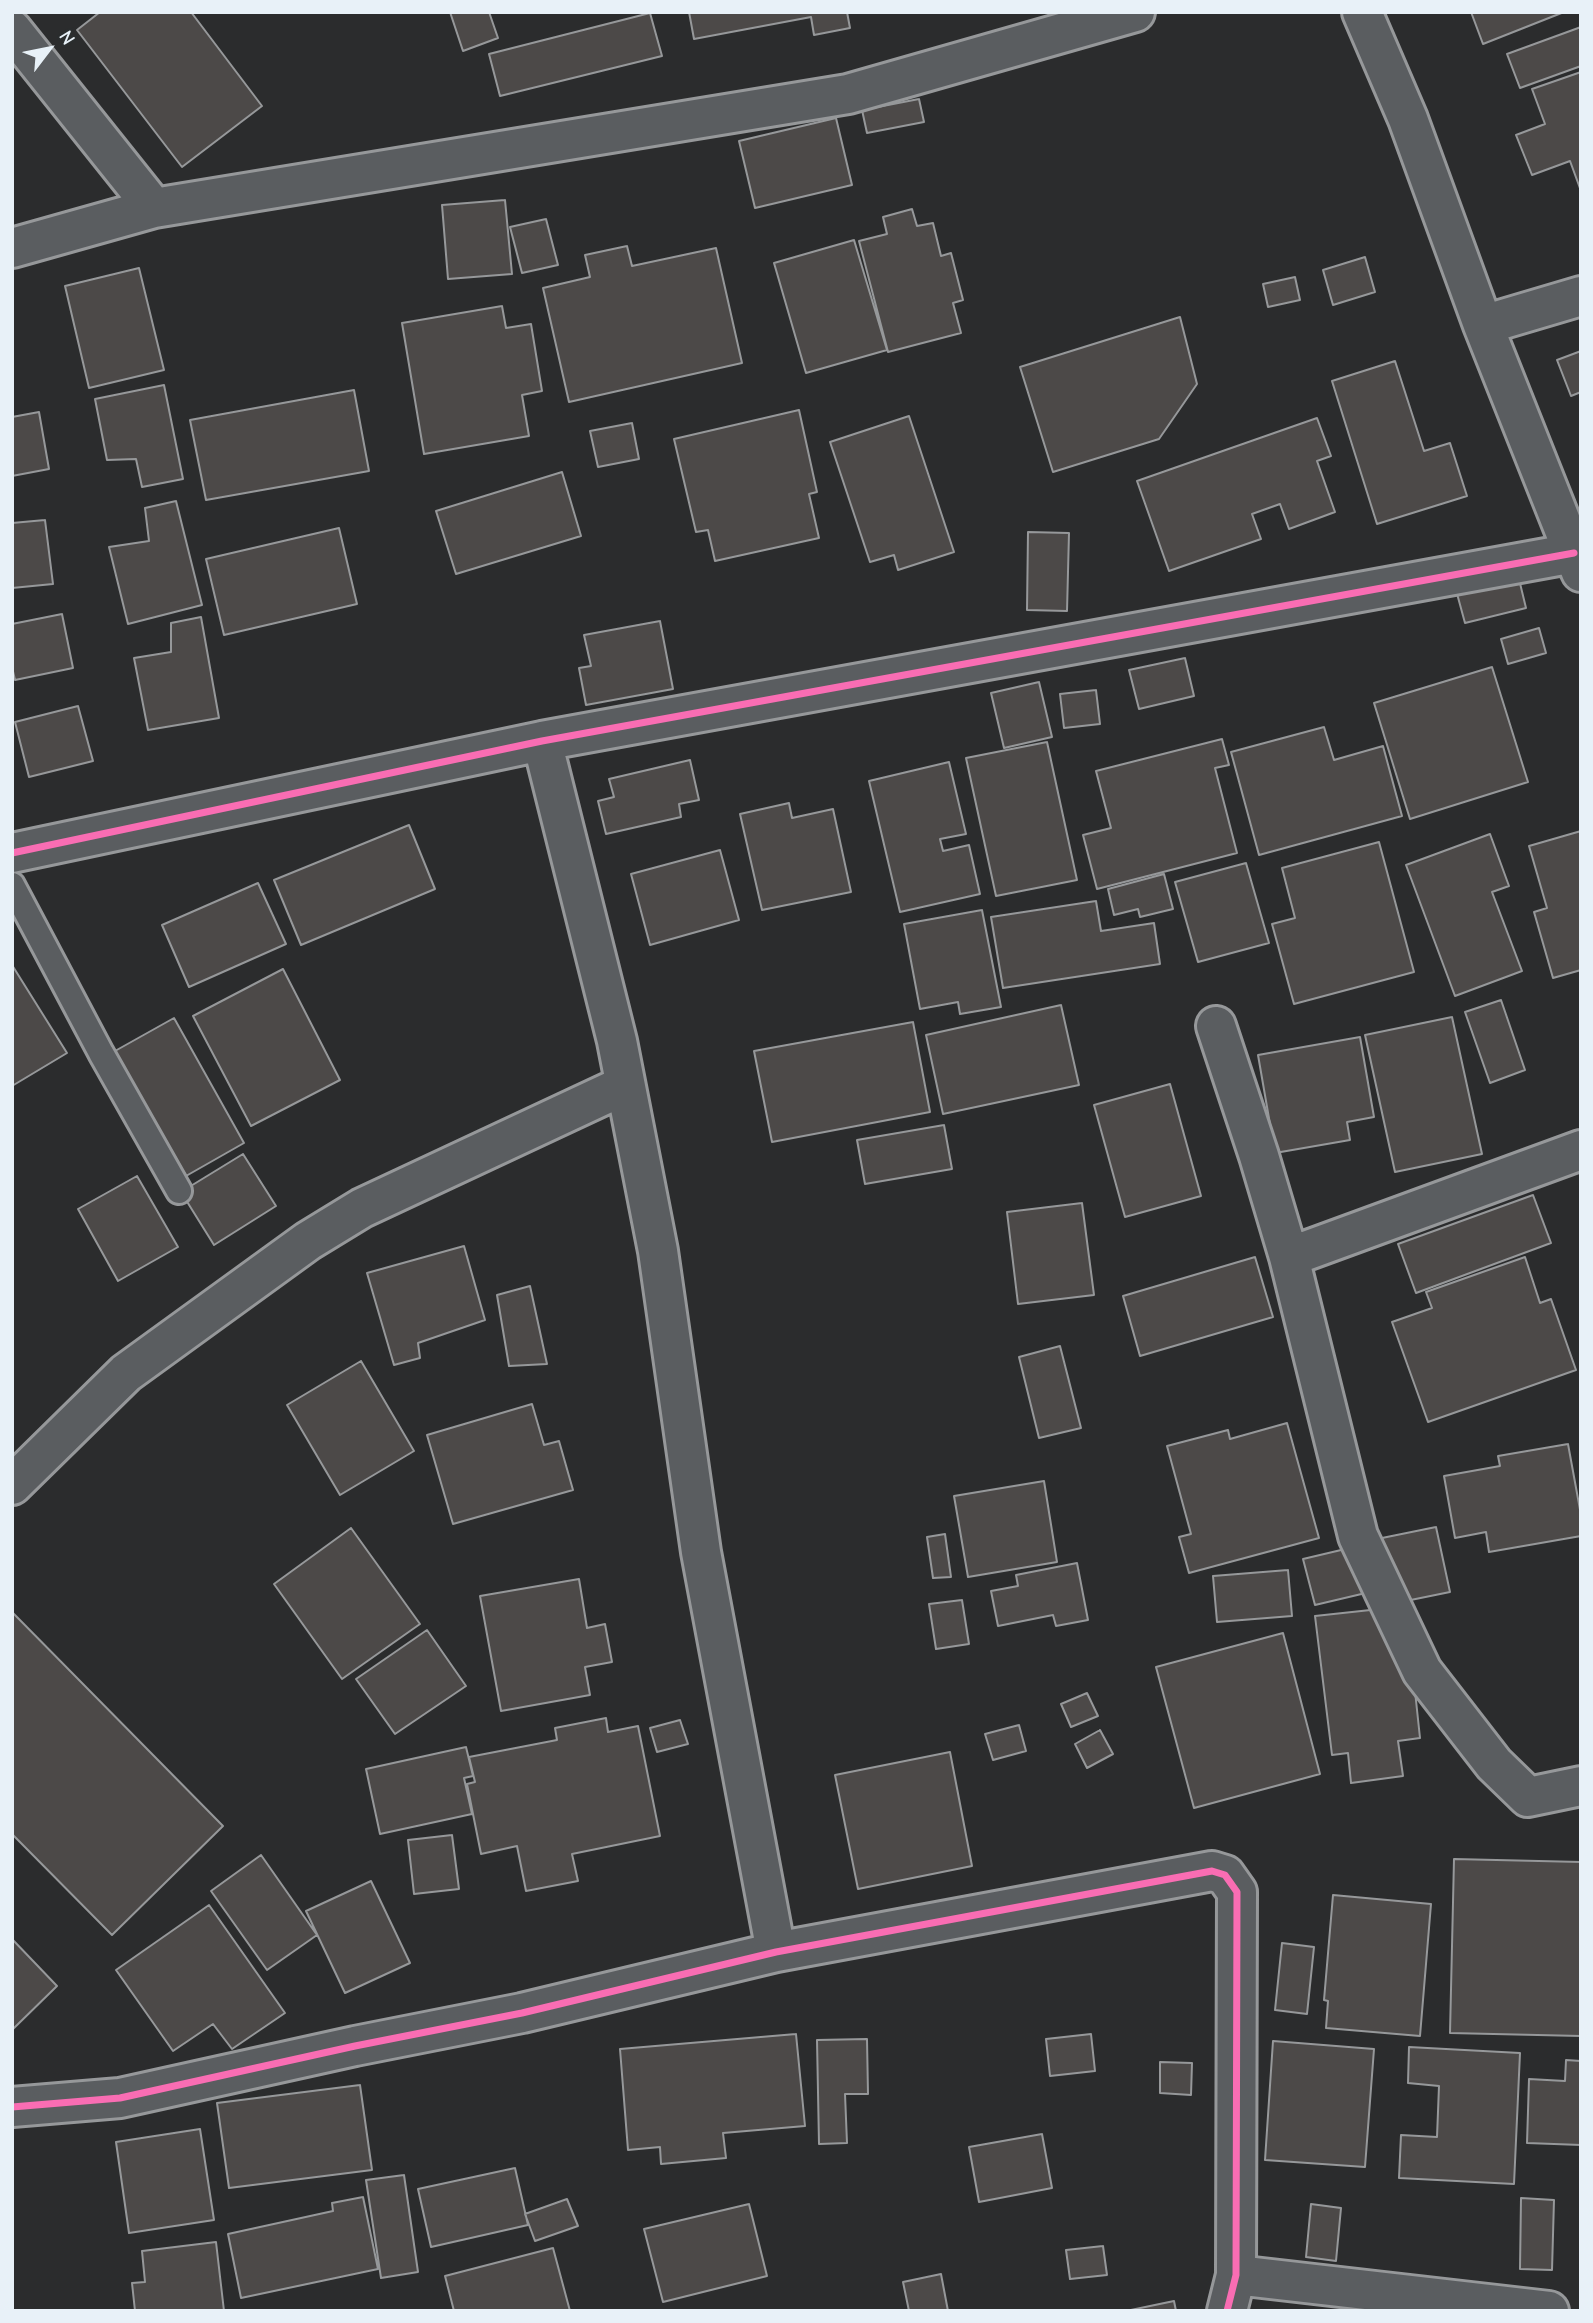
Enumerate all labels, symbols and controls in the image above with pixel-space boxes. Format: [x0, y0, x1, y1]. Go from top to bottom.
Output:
north arrow [14, 14, 84, 84]
text: N [54, 27, 79, 49]

